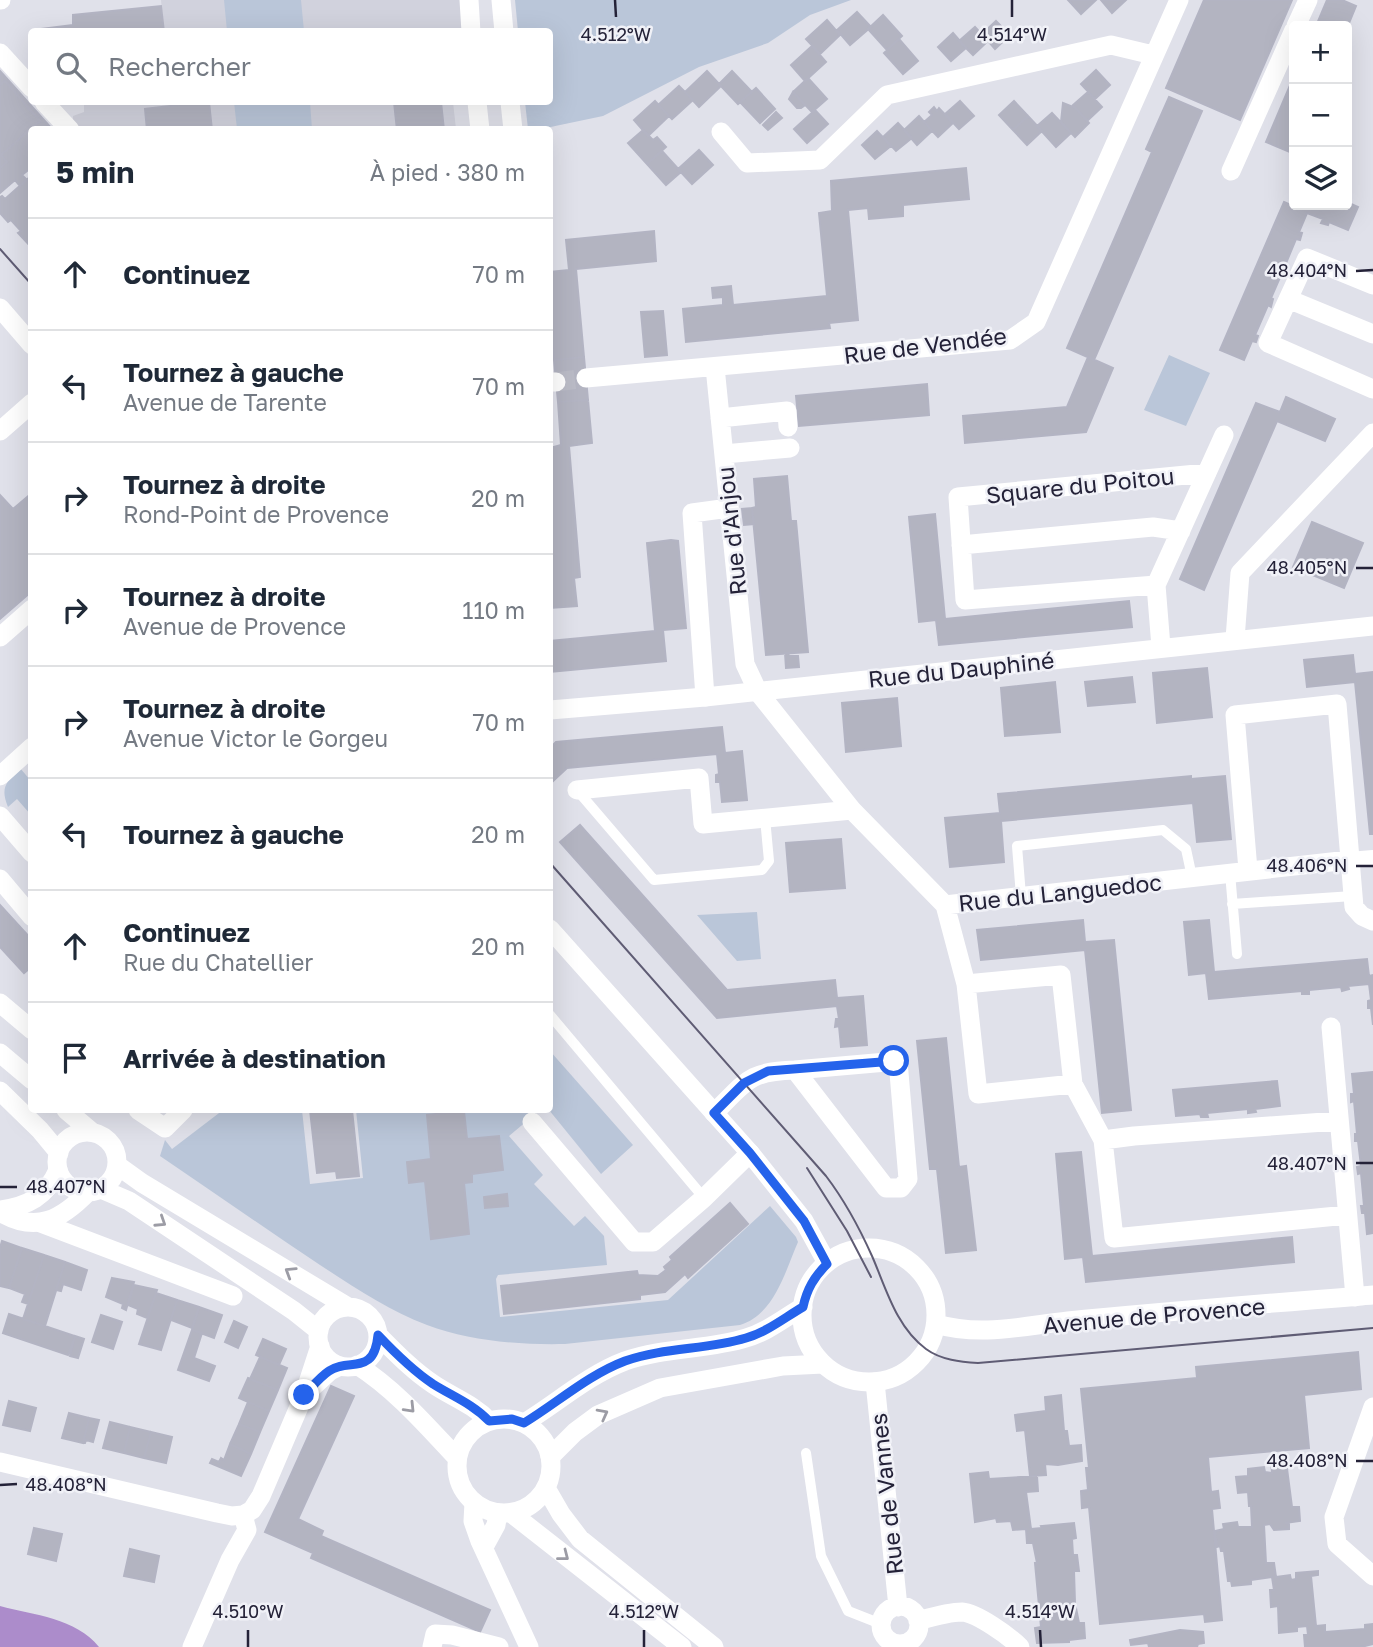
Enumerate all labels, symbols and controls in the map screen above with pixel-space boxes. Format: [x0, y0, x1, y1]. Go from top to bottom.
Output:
map controls [1289, 21, 1352, 210]
button: + [1289, 21, 1352, 84]
text: 4.512°W [581, 23, 651, 45]
text: 4.514°W [977, 23, 1047, 45]
search box [28, 28, 553, 105]
icon: search [52, 48, 90, 86]
text: Rechercher [108, 51, 251, 82]
button: − [1289, 84, 1352, 147]
button: layers [1289, 147, 1352, 210]
text: 5 min [56, 154, 134, 190]
text: À pied · 380 m [370, 158, 525, 186]
icon: ahead [56, 255, 94, 293]
text: Continuez [123, 259, 250, 290]
text: 48.404°N [1267, 259, 1347, 281]
text: 70 m [472, 260, 525, 288]
street label: Rue de Vendée [842, 321, 1008, 369]
text: Tournez à gauche [123, 357, 344, 388]
icon: left [56, 367, 94, 405]
text: 70 m [472, 372, 525, 400]
text: Avenue de Tarente [123, 388, 327, 416]
street label: Square du Poitou [984, 461, 1176, 509]
street label: Rue d'Anjou [710, 465, 752, 597]
text: Tournez à droite [123, 469, 326, 500]
icon: right [56, 479, 94, 517]
text: 20 m [471, 484, 525, 512]
text: Rond-Point de Provence [123, 500, 389, 528]
text: 48.405°N [1267, 556, 1347, 578]
text: Tournez à droite [123, 581, 326, 612]
icon: right [56, 591, 94, 629]
text: 110 m [462, 596, 525, 624]
text: Avenue de Provence [123, 612, 346, 640]
street label: Rue du Dauphiné [867, 645, 1055, 693]
text: Tournez à droite [123, 693, 326, 724]
icon: right [56, 703, 94, 741]
text: 70 m [472, 708, 525, 736]
text: Avenue Victor le Gorgeu [123, 724, 388, 752]
icon: left [56, 815, 94, 853]
text: Tournez à gauche [123, 819, 344, 850]
text: 20 m [471, 820, 525, 848]
text: 48.406°N [1266, 854, 1348, 876]
street label: Rue du Languedoc [957, 867, 1163, 917]
text: Continuez [123, 917, 250, 948]
icon: ahead [56, 927, 94, 965]
text: 20 m [471, 932, 525, 960]
text: Rue du Chatellier [123, 948, 313, 976]
icon: arrive [56, 1039, 94, 1077]
text: Arrivée à destination [123, 1043, 386, 1074]
route start [878, 1045, 909, 1076]
text: 48.407°N [1267, 1152, 1347, 1174]
text: 48.407°N [26, 1175, 106, 1197]
one-way arrow [153, 1213, 166, 1226]
one-way arrow [284, 1267, 297, 1280]
street label: Avenue de Provence [1042, 1291, 1266, 1339]
route end [288, 1379, 319, 1410]
one-way arrow [401, 1400, 414, 1413]
one-way arrow [595, 1409, 608, 1422]
street label: Rue de Vannes [864, 1412, 908, 1576]
text: 48.408°N [1266, 1449, 1348, 1471]
text: 48.408°N [25, 1473, 107, 1495]
one-way arrow [556, 1547, 569, 1560]
text: 4.510°W [212, 1600, 284, 1622]
text: 4.512°W [609, 1600, 679, 1622]
text: 4.514°W [1005, 1600, 1075, 1622]

